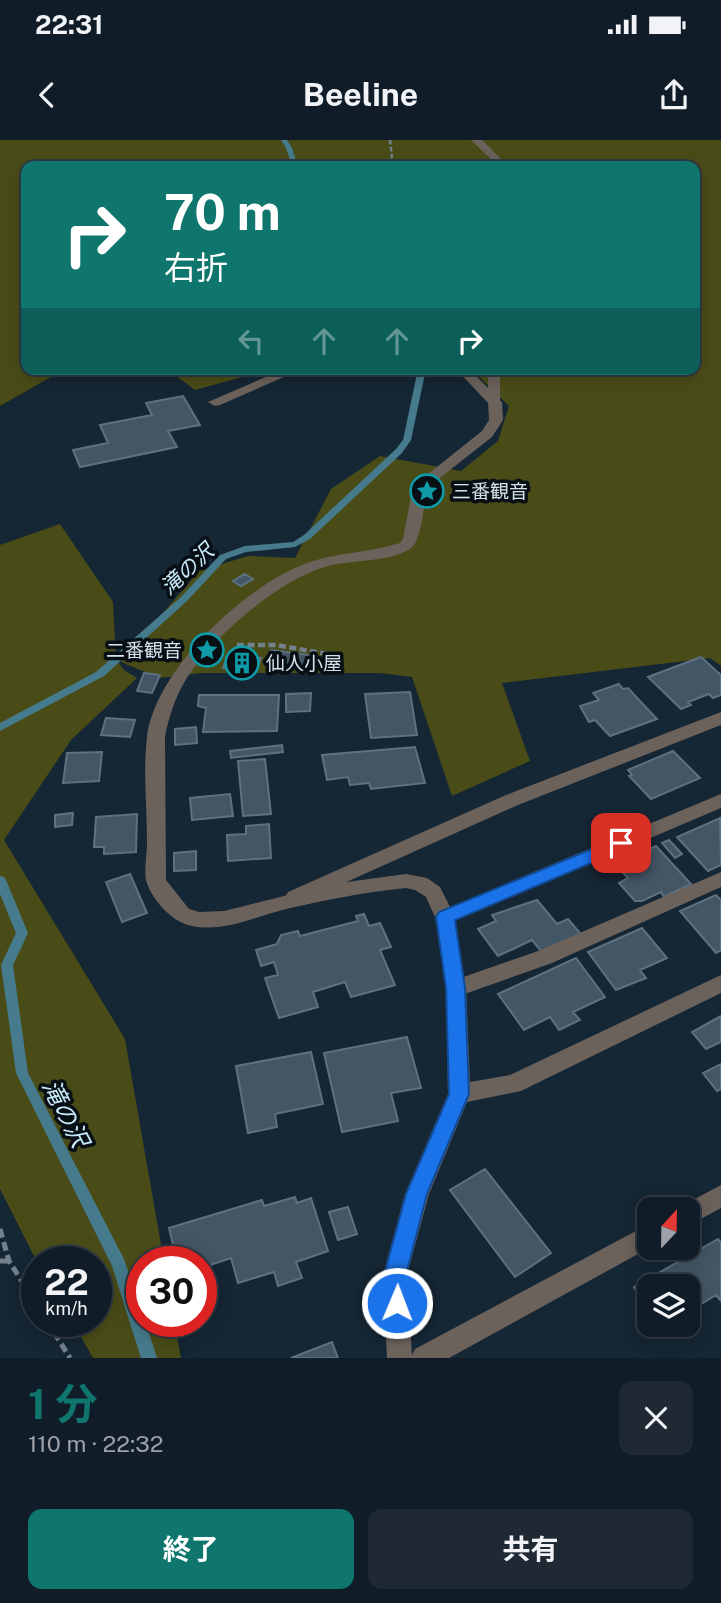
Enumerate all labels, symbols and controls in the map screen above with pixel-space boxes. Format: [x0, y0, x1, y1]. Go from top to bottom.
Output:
text: 22:31 [35, 9, 103, 40]
icon: back [28, 76, 66, 114]
text: Beeline [303, 76, 418, 113]
icon: share [655, 76, 693, 114]
text: 70 m [164, 183, 281, 241]
icon: right [49, 189, 140, 280]
text: 右折 [164, 249, 228, 286]
icon: left [232, 322, 270, 360]
icon: ahead [305, 322, 343, 360]
icon: ahead [378, 322, 416, 360]
icon: right [451, 322, 489, 360]
place icon: 三番観音 [408, 472, 446, 510]
place label: 三番観音 [452, 480, 528, 502]
water label: 滝の沢 [155, 536, 221, 600]
place icon: 二番観音 [188, 631, 226, 669]
place label: 二番観音 [106, 639, 182, 661]
building icon: 仙人小屋 [223, 644, 261, 682]
place label: 仙人小屋 [266, 652, 342, 674]
pin [591, 813, 651, 873]
icon: arrive [602, 824, 640, 862]
water label: 滝の沢 [37, 1075, 96, 1154]
north arrow [637, 1197, 700, 1260]
map controls [637, 1197, 700, 1337]
speed limit sign: 30 [126, 1246, 217, 1337]
text: 22 [44, 1262, 89, 1303]
position arrow [360, 1266, 434, 1340]
button: layers [637, 1274, 700, 1337]
text: km/h [45, 1298, 88, 1319]
text: 1 分 [28, 1379, 97, 1428]
button: close [619, 1381, 693, 1455]
text: 110 m · 22:32 [28, 1430, 163, 1457]
button: 終了 [28, 1509, 354, 1589]
button: 共有 [368, 1509, 693, 1589]

